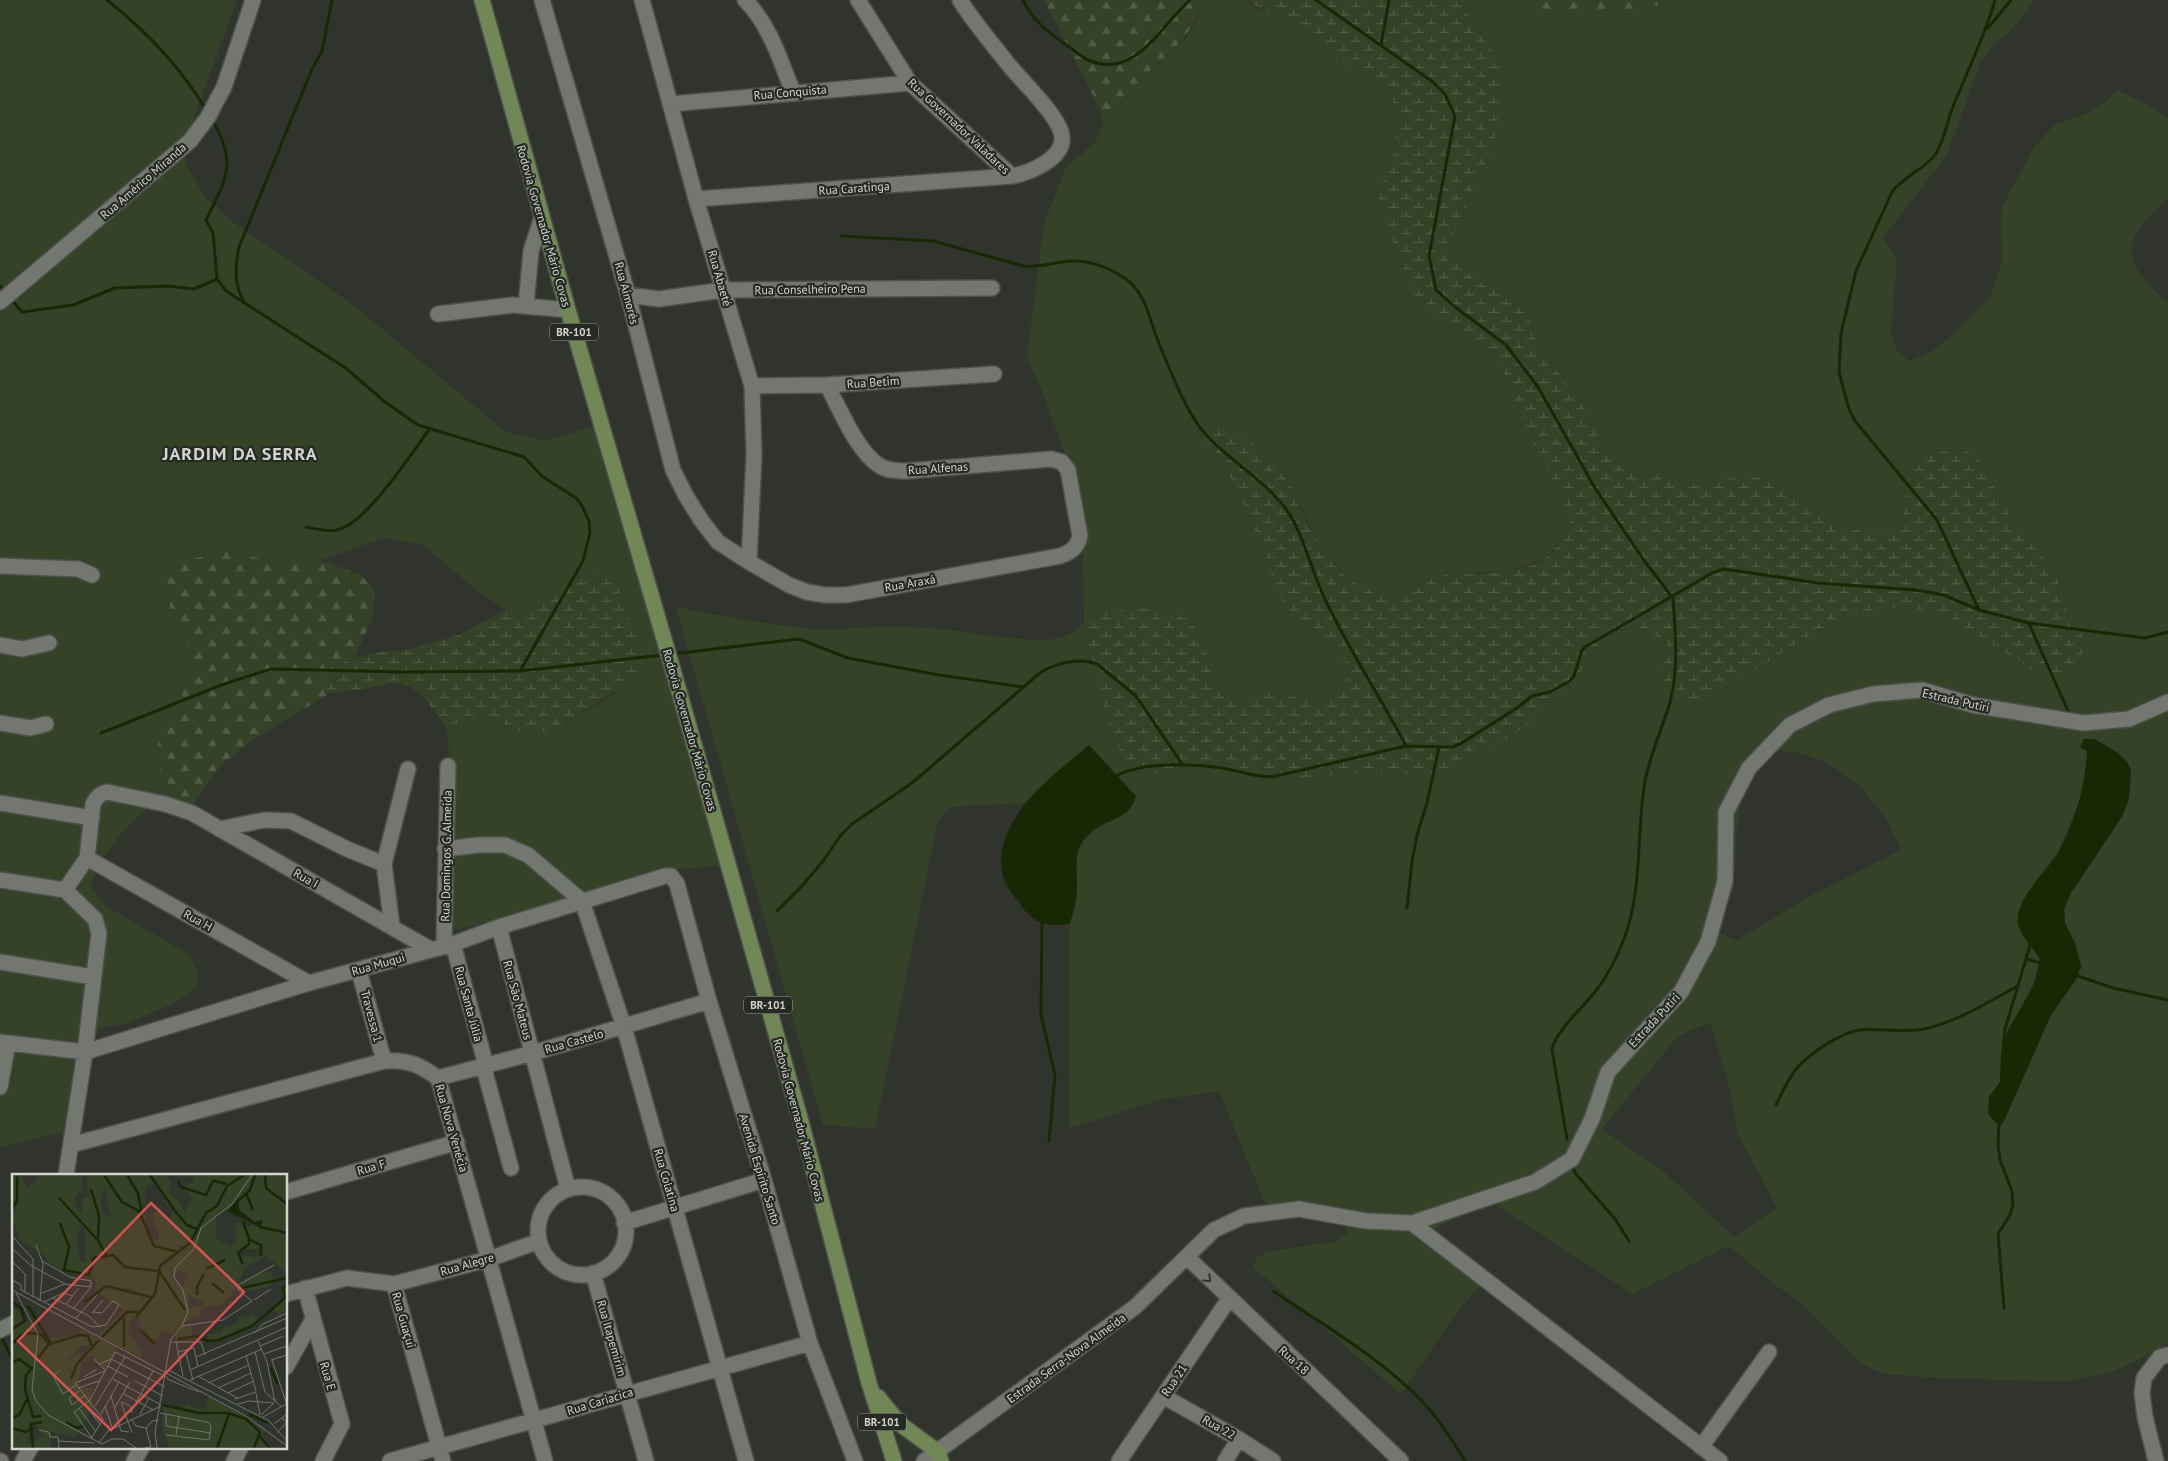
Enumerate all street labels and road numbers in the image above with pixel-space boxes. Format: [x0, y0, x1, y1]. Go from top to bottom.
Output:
street label: Rua Governador Valadares [905, 75, 1013, 177]
street label: Rua Conquista [753, 81, 827, 103]
street label: Rua Américo Miranda [97, 140, 189, 222]
street label: Rodovia Governador Mário Covas [514, 143, 574, 309]
street label: Rua Caratinga [818, 178, 890, 198]
street label: Rua Abaeté [705, 248, 735, 308]
street label: Rua Aimorés [611, 260, 643, 326]
street label: Rua Conselheiro Pena [754, 281, 866, 297]
road number: BR-101 [550, 324, 598, 341]
street label: Rua Betim [846, 373, 900, 391]
street label: Rua Alfenas [907, 458, 969, 478]
street label: Rua Araxá [883, 571, 937, 595]
street label: Rodovia Governador Mário Covas [660, 647, 720, 813]
street label: Estrada Putiri [1921, 685, 1991, 715]
street label: Rua Domingos G. Almeida [437, 790, 455, 922]
street label: Rua I [291, 865, 321, 891]
street label: Rua H [181, 906, 215, 934]
street label: Rua Muqui [350, 949, 406, 979]
street label: Rua São Mateus [500, 959, 536, 1041]
street label: Rua Santa Júlia [452, 965, 486, 1043]
street label: Travessa 1 [358, 988, 386, 1044]
street label: Estrada Putiri [1625, 990, 1683, 1050]
road number: BR-101 [744, 996, 792, 1014]
street label: Rua Castelo [543, 1025, 605, 1057]
street label: Rodovia Governador Mário Covas [770, 1037, 828, 1203]
street label: Rua Nova Venécia [432, 1082, 472, 1174]
street label: Avenida Espírito Santo [736, 1112, 784, 1226]
street label: Rua Colatina [651, 1147, 683, 1213]
street label: Rua F [355, 1156, 387, 1178]
street label: Rua Alegre [438, 1249, 496, 1279]
street label: Rua Guaçui [389, 1290, 419, 1350]
street label: Rua Itapemirim [594, 1298, 630, 1378]
street label: Estrada Serra-Nova Almeida [1004, 1310, 1128, 1406]
street label: Rua 18 [1276, 1342, 1312, 1378]
street label: Rua E [317, 1360, 339, 1392]
street label: Rua 21 [1158, 1361, 1190, 1399]
street label: Rua Cariacica [565, 1384, 635, 1418]
street label: Rua 22 [1200, 1412, 1238, 1442]
road number: BR-101 [858, 1414, 906, 1430]

